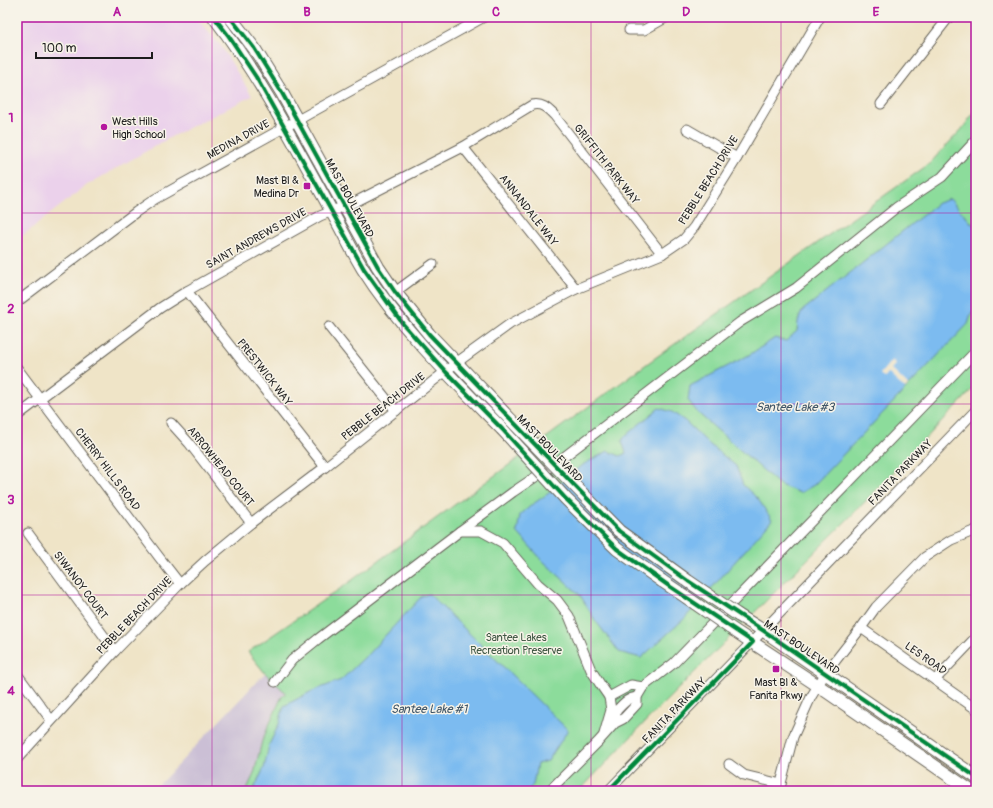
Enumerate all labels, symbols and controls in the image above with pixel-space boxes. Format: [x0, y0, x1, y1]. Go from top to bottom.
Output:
text: A [113, 4, 122, 20]
text: B [303, 4, 311, 20]
text: C [492, 4, 500, 20]
text: D [682, 4, 690, 20]
text: E [873, 4, 880, 20]
scale bar [36, 34, 152, 60]
text: 100 m [42, 41, 77, 56]
text: 1 [8, 110, 14, 126]
place label: West Hills High School [112, 115, 166, 141]
street label: MEDINA DRIVE [205, 117, 272, 162]
marker: West Hills High School [99, 122, 109, 132]
street label: GRIFFITH PARK WAY [571, 122, 642, 207]
street label: PEBBLE BEACH DRIVE [676, 133, 741, 227]
street label: MAST BOULEVARD [322, 156, 377, 240]
street label: ANNANDALE WAY [497, 172, 561, 249]
place label: Mast Bl & Medina Dr [254, 174, 299, 200]
marker: Mast Bl & Medina Dr [302, 181, 312, 191]
street label: SAINT ANDREWS DRIVE [204, 205, 309, 272]
text: 2 [7, 301, 15, 317]
street label: PRESTWICK WAY [234, 336, 295, 409]
street label: PEBBLE BEACH DRIVE [339, 370, 428, 443]
water label: Santee Lake #3 [756, 400, 835, 415]
street label: MAST BOULEVARD [514, 412, 585, 485]
street label: ARROWHEAD COURT [185, 424, 257, 509]
street label: CHERRY HILLS ROAD [72, 426, 143, 513]
street label: FANITA PARKWAY [866, 436, 936, 508]
text: 3 [7, 492, 15, 508]
street label: SIWANOY COURT [51, 549, 110, 622]
street label: PEBBLE BEACH DRIVE [94, 574, 175, 657]
street label: MAST BOULEVARD [761, 617, 842, 678]
park label: Santee Lakes Recreation Preserve [470, 631, 562, 657]
street label: LES ROAD [902, 639, 949, 678]
marker: Mast Bl & Fanita Pkwy [771, 664, 781, 674]
street label: FANITA PARKWAY [640, 674, 710, 746]
place label: Mast Bl & Fanita Pkwy [749, 676, 803, 702]
text: 4 [7, 683, 15, 699]
water label: Santee Lake #1 [391, 702, 468, 717]

